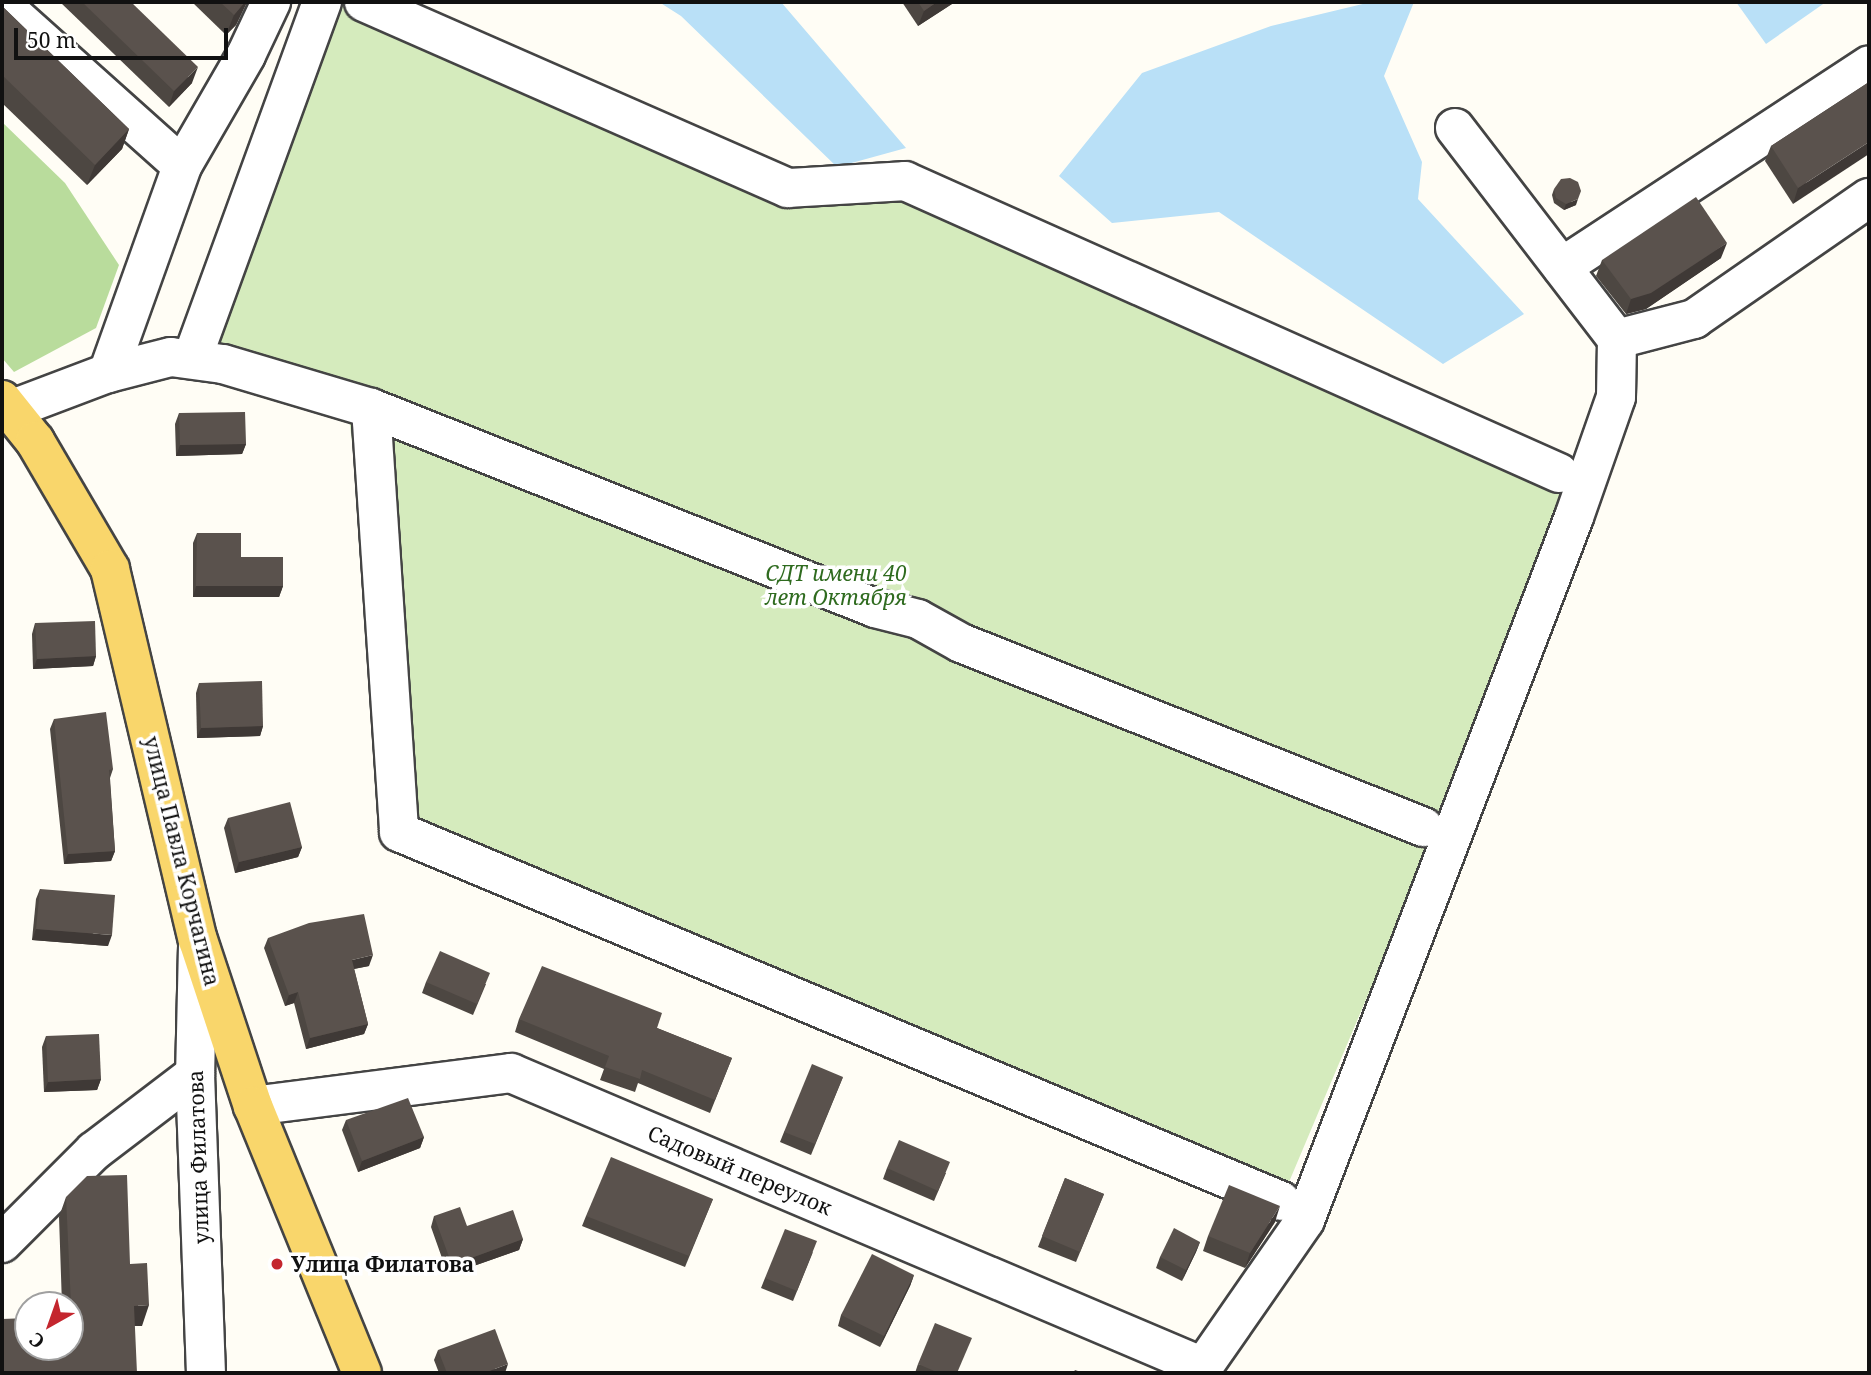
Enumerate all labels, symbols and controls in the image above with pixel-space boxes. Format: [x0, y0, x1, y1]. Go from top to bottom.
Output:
scale bar [18, 14, 231, 58]
text: 50 m [27, 26, 76, 54]
park label: СДТ имени 40 лет Октября [765, 560, 907, 610]
street label: улица Павла Корчагина [139, 734, 225, 988]
street label: улица Филатова [182, 1070, 214, 1244]
street label: Садовый переулок [644, 1120, 836, 1220]
place label: Улица Филатова [291, 1251, 474, 1277]
marker: Улица Филатова [269, 1256, 285, 1272]
north arrow [14, 1291, 84, 1361]
text: С [24, 1327, 50, 1355]

